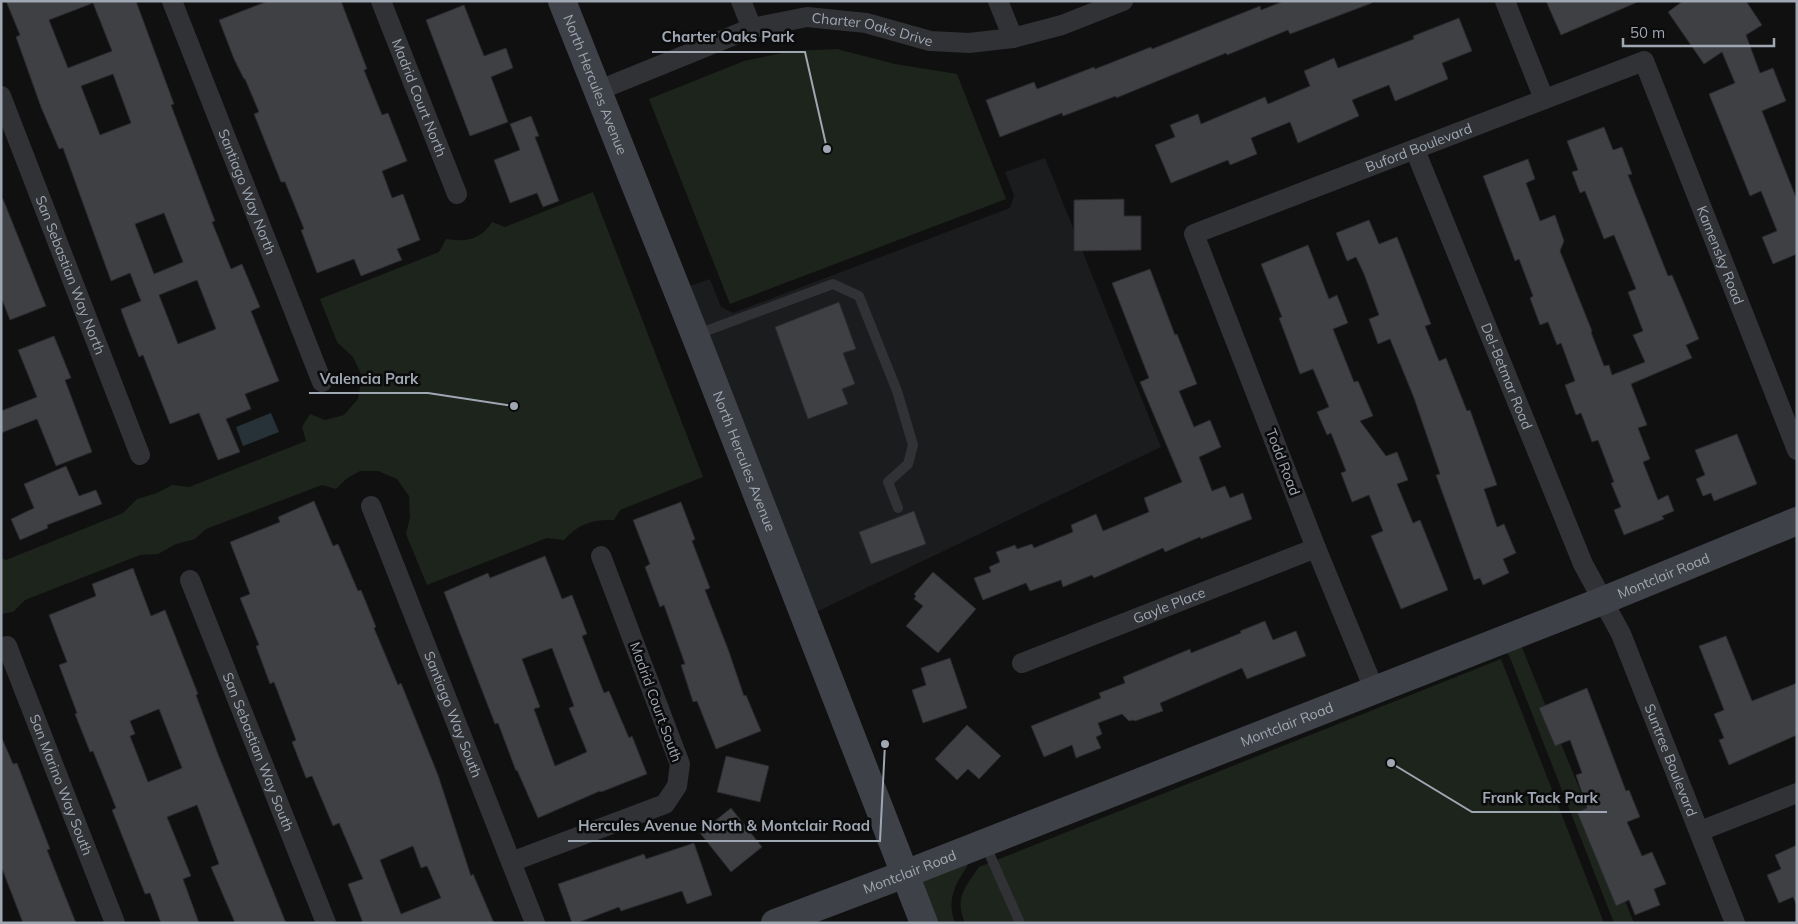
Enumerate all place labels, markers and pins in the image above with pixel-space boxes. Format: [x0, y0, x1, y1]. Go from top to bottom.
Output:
callout: Charter Oaks Park [652, 22, 805, 52]
callout: Valencia Park [309, 363, 428, 393]
callout: Frank Tack Park [1472, 782, 1607, 812]
callout: Hercules Avenue North & Montclair Road [568, 811, 880, 841]

